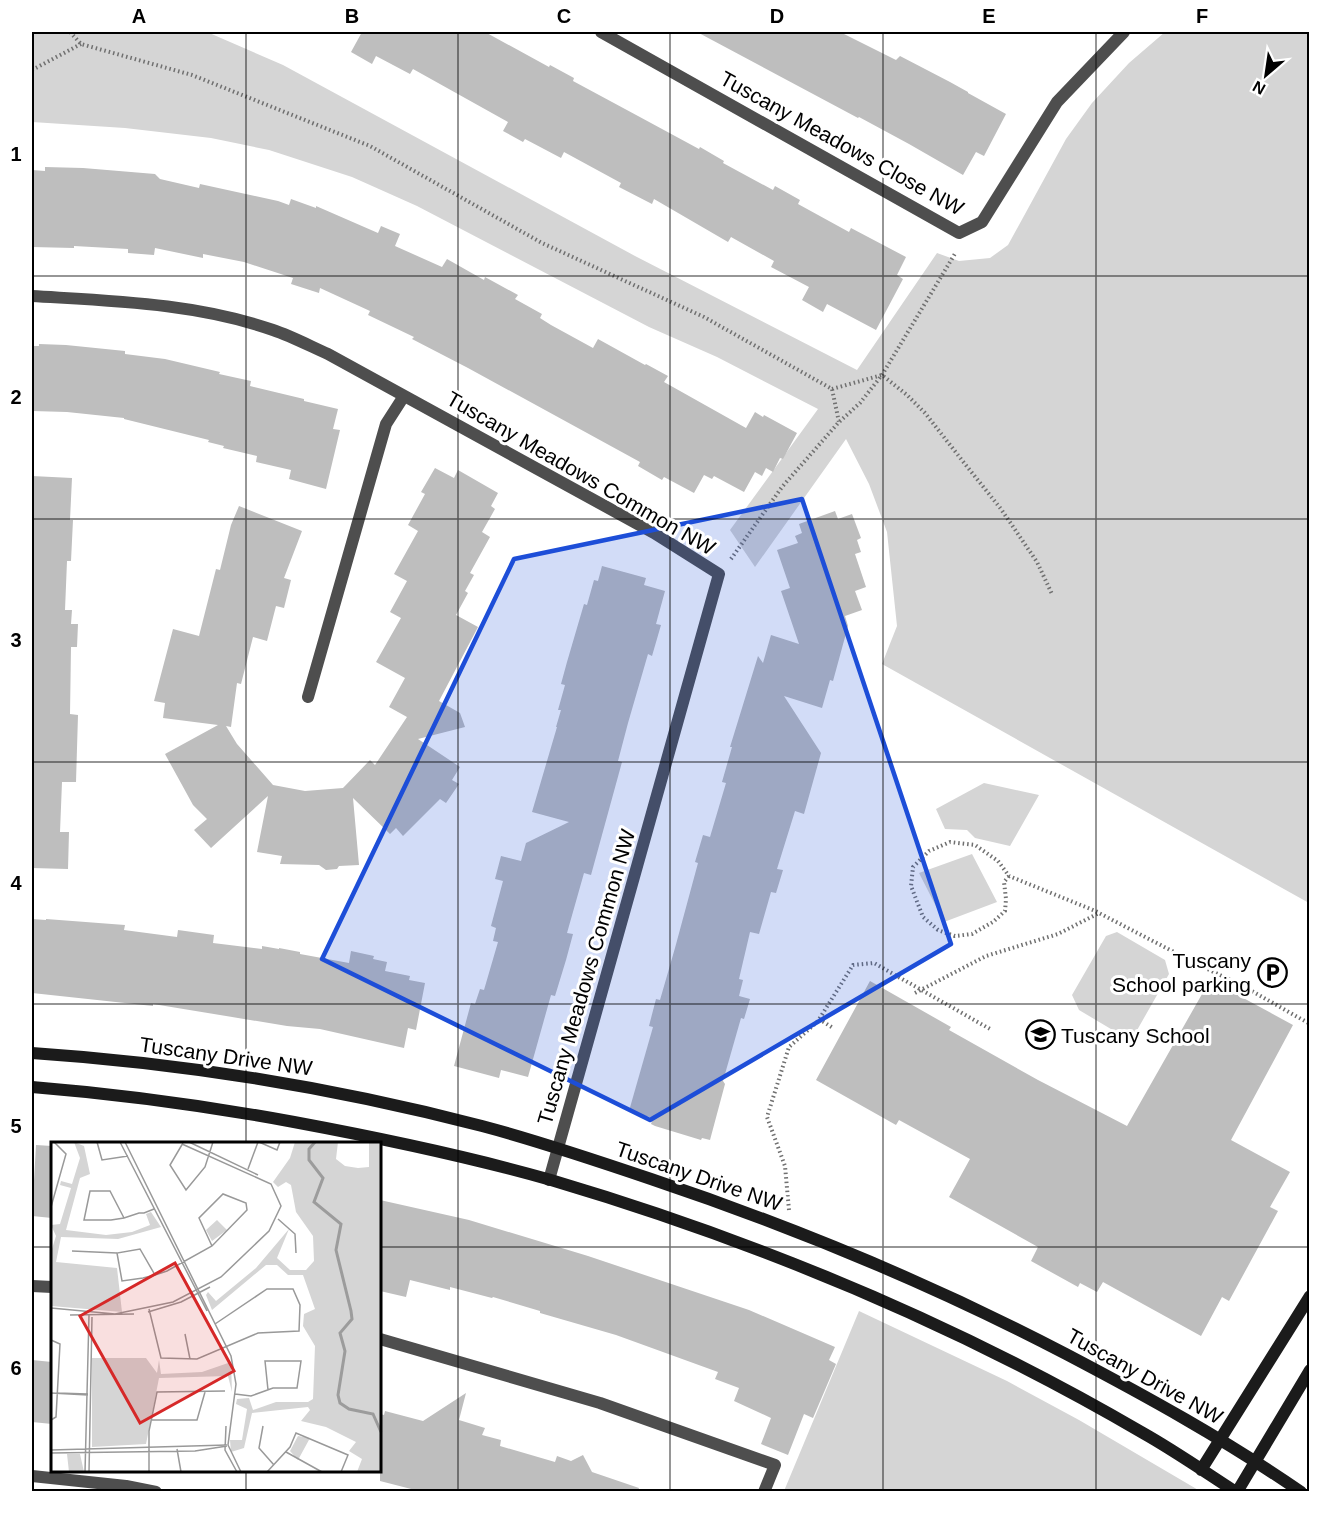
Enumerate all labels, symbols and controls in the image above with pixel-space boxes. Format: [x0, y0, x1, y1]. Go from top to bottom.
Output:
text: A [132, 5, 146, 27]
text: B [345, 5, 359, 27]
text: C [557, 5, 571, 27]
text: D [770, 5, 784, 27]
text: E [982, 5, 996, 27]
text: F [1196, 5, 1208, 27]
north arrow [1236, 45, 1296, 105]
street label: Tuscany Meadows Close NW [716, 66, 968, 220]
text: N [1250, 77, 1268, 98]
text: 1 [10, 143, 22, 165]
text: 2 [10, 386, 22, 408]
street label: Tuscany Meadows Common NW [443, 387, 719, 560]
text: 3 [10, 629, 22, 651]
street label: Tuscany Meadows Common NW [533, 827, 639, 1127]
text: 4 [10, 872, 22, 894]
place label: Tuscany School parking [1112, 949, 1251, 996]
parking icon: Tuscany School parking [1256, 956, 1288, 988]
school or university icon: Tuscany School [1024, 1019, 1056, 1051]
place label: Tuscany School [1061, 1024, 1210, 1047]
street label: Tuscany Drive NW [138, 1032, 314, 1080]
text: 5 [10, 1115, 22, 1137]
street label: Tuscany Drive NW [613, 1137, 785, 1215]
inset map [51, 1142, 381, 1472]
street label: Tuscany Drive NW [1063, 1324, 1227, 1428]
text: 6 [10, 1357, 22, 1379]

